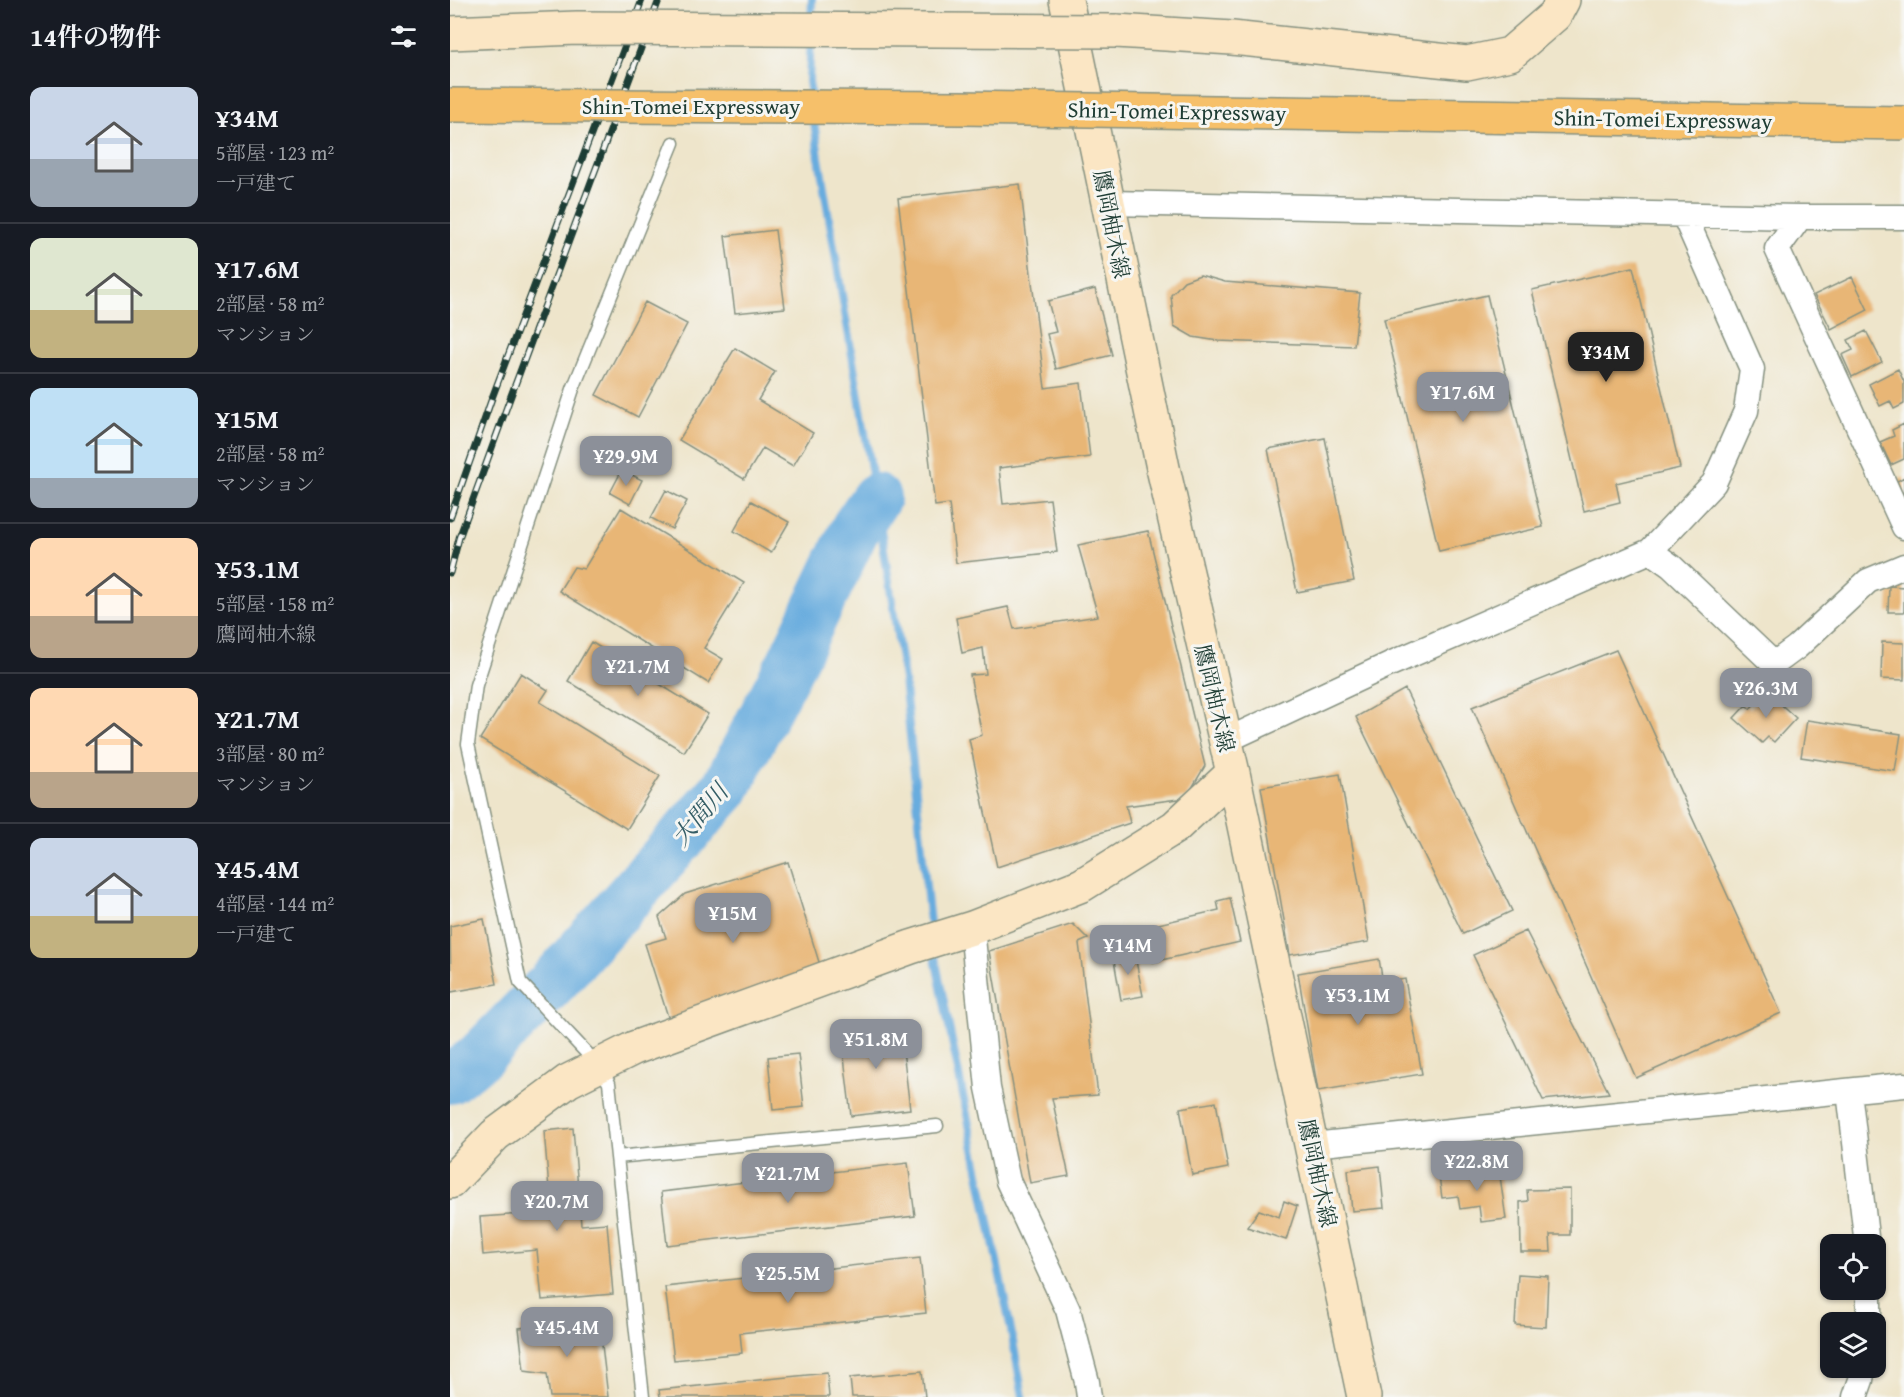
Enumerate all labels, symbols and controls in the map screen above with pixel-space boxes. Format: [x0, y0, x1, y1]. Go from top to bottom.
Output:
text: 14件の物件 [30, 17, 161, 56]
icon: filters [387, 20, 420, 53]
street label: Shin-Tomei Expressway [582, 90, 800, 122]
street label: Shin-Tomei Expressway [1067, 93, 1287, 129]
text: ¥34M [216, 98, 279, 137]
street label: Shin-Tomei Expressway [1553, 101, 1773, 137]
icon: home [78, 111, 150, 183]
text: 5部屋 · 123 m² [216, 138, 334, 167]
street label: 鷹岡柚木線 [1086, 167, 1138, 281]
text: 一戸建て [216, 168, 296, 197]
text: ¥17.6M [216, 249, 300, 288]
icon: home [78, 262, 150, 334]
text: 2部屋 · 58 m² [216, 289, 325, 318]
text: マンション [216, 319, 315, 348]
pin: ¥34M [1570, 332, 1642, 383]
text: ¥34M [1582, 337, 1630, 366]
pin: ¥17.6M [1414, 372, 1512, 423]
text: ¥17.6M [1431, 377, 1495, 406]
text: ¥15M [216, 399, 279, 438]
icon: home [78, 412, 150, 484]
pin: ¥29.9M [577, 436, 675, 487]
text: 2部屋 · 58 m² [216, 439, 325, 468]
text: ¥29.9M [594, 441, 658, 470]
text: マンション [216, 469, 315, 498]
text: ¥53.1M [216, 549, 300, 588]
icon: home [78, 562, 150, 634]
text: 5部屋 · 158 m² [216, 589, 334, 618]
text: 鷹岡柚木線 [216, 619, 316, 648]
street label: 鷹岡柚木線 [1187, 641, 1243, 755]
pin: ¥21.7M [589, 646, 687, 697]
text: ¥21.7M [606, 651, 670, 680]
pin: ¥26.3M [1717, 668, 1815, 719]
text: ¥26.3M [1734, 673, 1798, 702]
text: ¥21.7M [216, 699, 300, 738]
icon: home [78, 712, 150, 784]
text: 3部屋 · 80 m² [216, 739, 325, 768]
text: マンション [216, 769, 315, 798]
water label: 大間川 [663, 774, 738, 854]
text: ¥45.4M [216, 849, 300, 888]
icon: home [78, 862, 150, 934]
text: 4部屋 · 144 m² [216, 889, 334, 918]
pin: ¥15M [697, 893, 769, 944]
text: ¥15M [709, 898, 757, 927]
text: 一戸建て [216, 919, 296, 948]
pin: ¥14M [1092, 925, 1164, 976]
text: ¥14M [1104, 930, 1152, 959]
pin: ¥53.1M [1309, 975, 1407, 1026]
text: ¥53.1M [1326, 980, 1390, 1009]
pin: ¥51.8M [827, 1019, 925, 1070]
text: ¥51.8M [844, 1024, 908, 1053]
street label: 鷹岡柚木線 [1291, 1116, 1345, 1230]
pin: ¥22.8M [1428, 1141, 1526, 1192]
text: ¥22.8M [1445, 1146, 1509, 1175]
pin: ¥21.7M [739, 1153, 837, 1204]
text: ¥21.7M [756, 1158, 820, 1187]
pin: ¥20.7M [508, 1181, 606, 1232]
text: ¥20.7M [525, 1186, 589, 1215]
map controls [1820, 1234, 1886, 1378]
button: locate [1820, 1234, 1886, 1300]
pin: ¥25.5M [739, 1253, 837, 1304]
text: ¥25.5M [756, 1258, 820, 1287]
pin: ¥45.4M [518, 1307, 616, 1358]
text: ¥45.4M [535, 1312, 599, 1341]
button: layers [1820, 1312, 1886, 1378]

